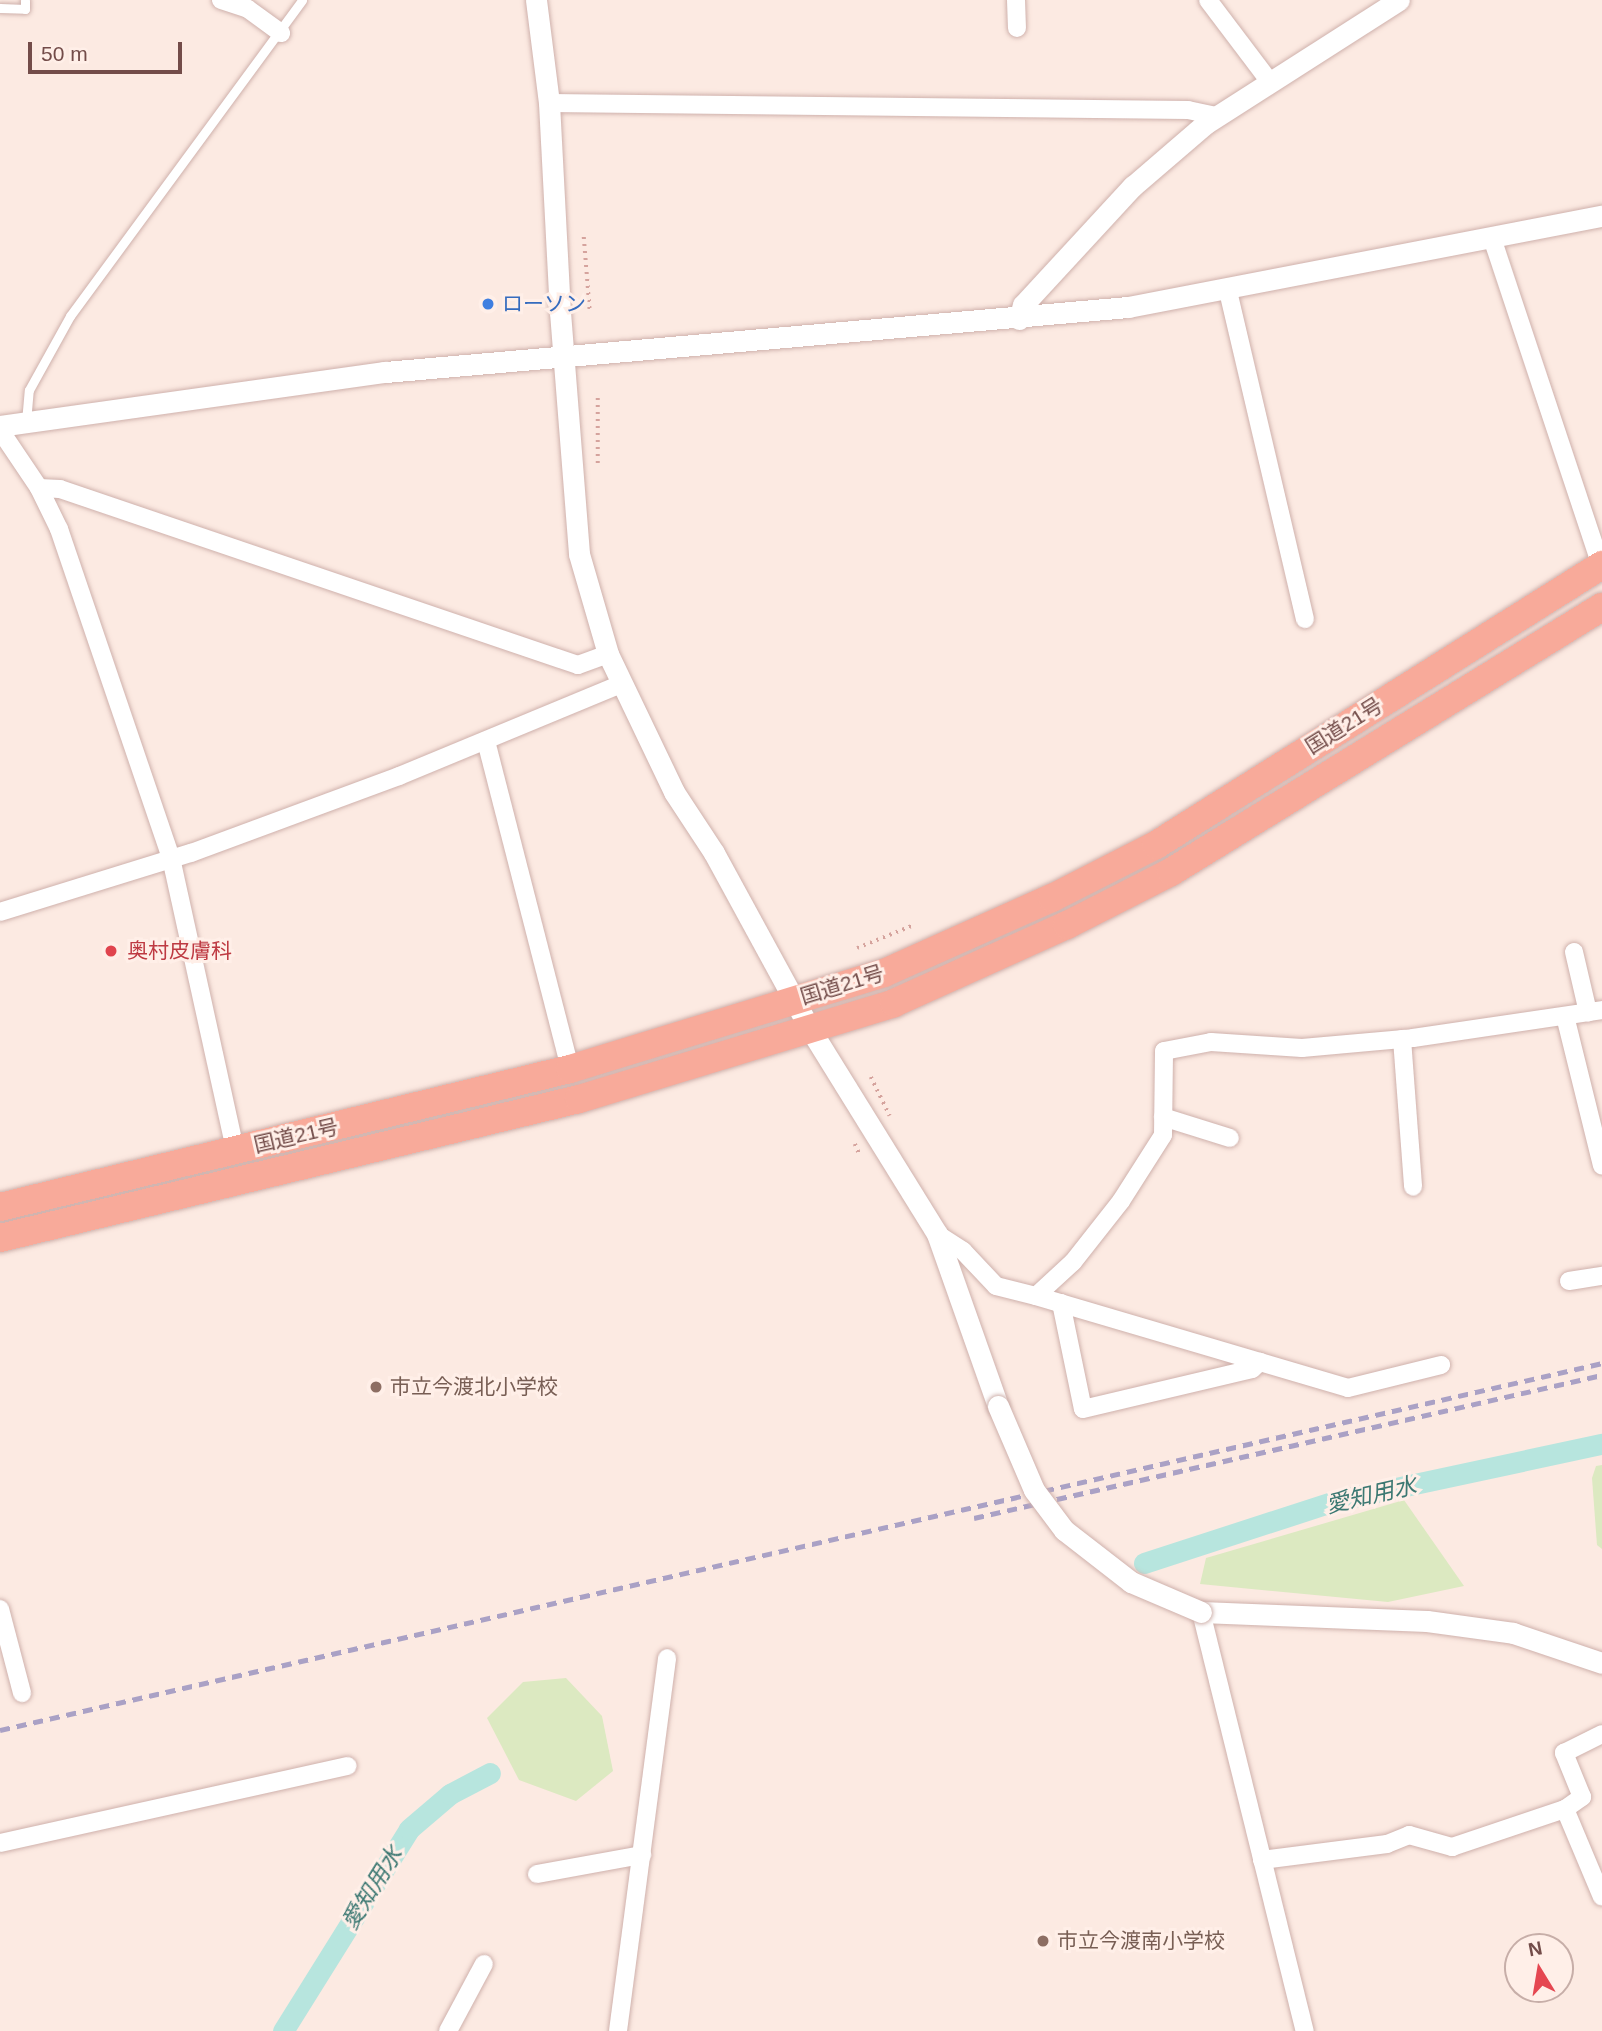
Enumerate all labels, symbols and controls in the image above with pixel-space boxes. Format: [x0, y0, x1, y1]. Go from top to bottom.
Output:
scale bar [32, 28, 186, 72]
text: 50 m [41, 42, 88, 65]
place label: ローソン [502, 291, 586, 317]
marker: ローソン [480, 296, 496, 312]
street label: 国道21号 [1301, 692, 1387, 760]
place label: 奥村皮膚科 [127, 938, 232, 964]
marker: 奥村皮膚科 [101, 941, 121, 961]
street label: 国道21号 [797, 960, 887, 1010]
street label: 国道21号 [251, 1114, 341, 1158]
place label: 市立今渡北小学校 [390, 1374, 558, 1400]
marker: 市立今渡北小学校 [368, 1379, 384, 1395]
water label: 愛知用水 [1323, 1471, 1419, 1519]
water label: 愛知用水 [336, 1842, 408, 1934]
place label: 市立今渡南小学校 [1057, 1928, 1225, 1954]
marker: 市立今渡南小学校 [1035, 1933, 1051, 1949]
north arrow [1504, 1933, 1574, 2003]
text: N [1527, 1937, 1544, 1960]

